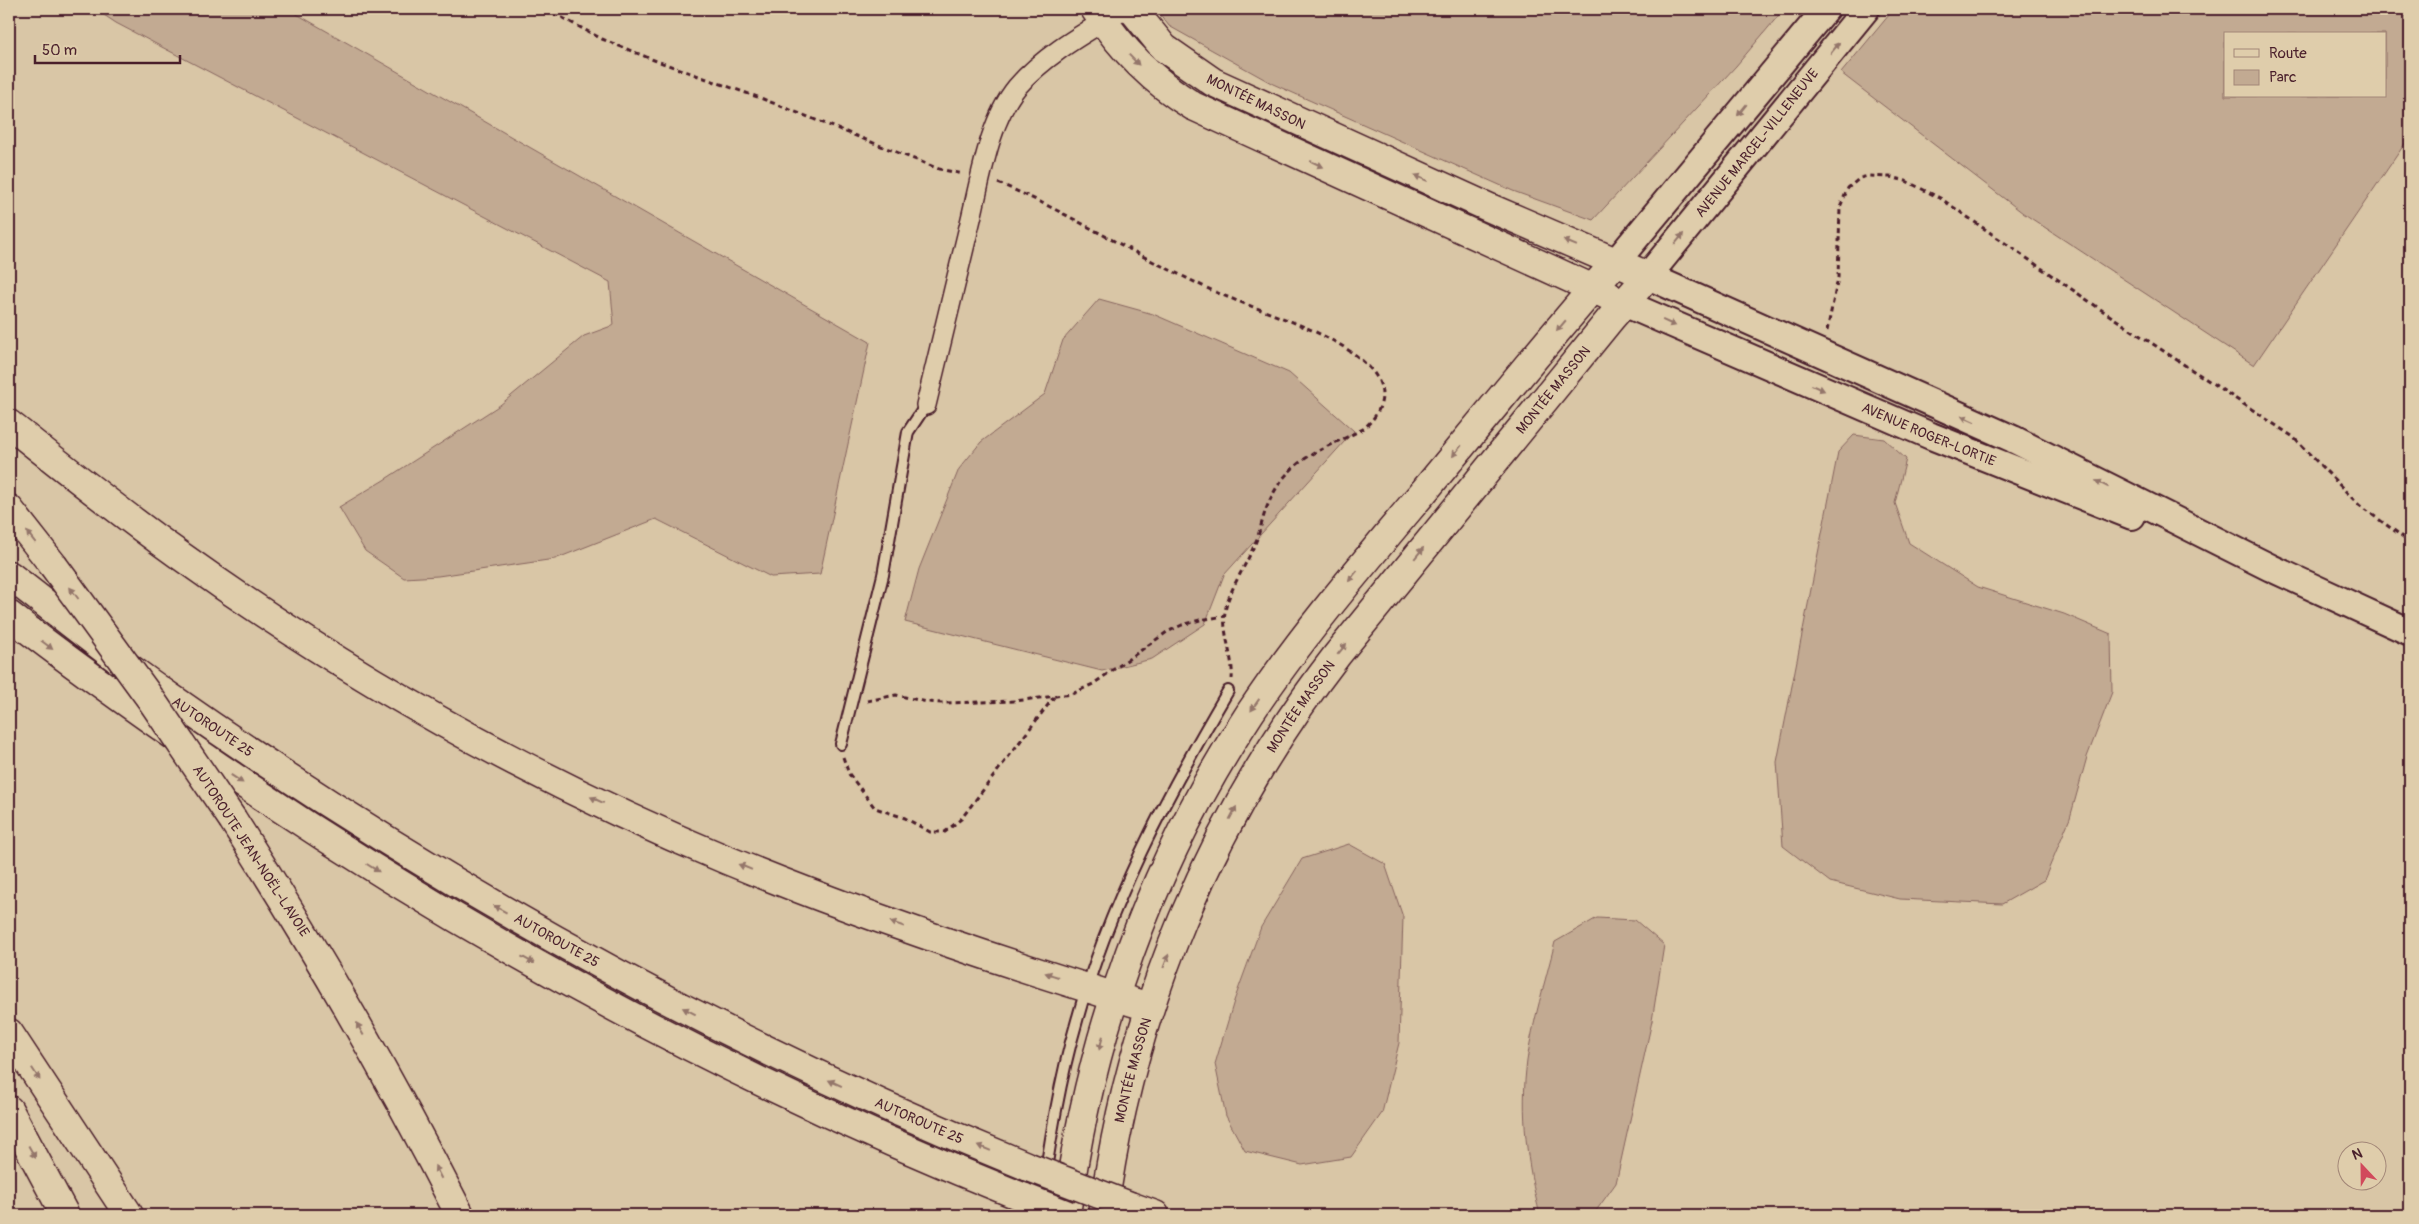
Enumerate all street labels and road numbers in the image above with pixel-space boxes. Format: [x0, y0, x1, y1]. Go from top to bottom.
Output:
street label: AVENUE MARCEL-VILLENEUVE [1692, 65, 1822, 221]
street label: MONTÉE MASSON [1204, 70, 1309, 133]
street label: MONTÉE MASSON [1512, 342, 1594, 437]
street label: AVENUE ROGER-LORTIE [1859, 399, 1999, 470]
street label: MONTÉE MASSON [1263, 657, 1338, 756]
street label: AUTOROUTE 25 [169, 693, 257, 760]
street label: AUTOROUTE JEAN-NOËL-LAVOIE [189, 761, 314, 940]
street label: AUTOROUTE 25 [511, 909, 602, 971]
street label: MONTÉE MASSON [1111, 1015, 1155, 1124]
street label: AUTOROUTE 25 [872, 1094, 966, 1147]

